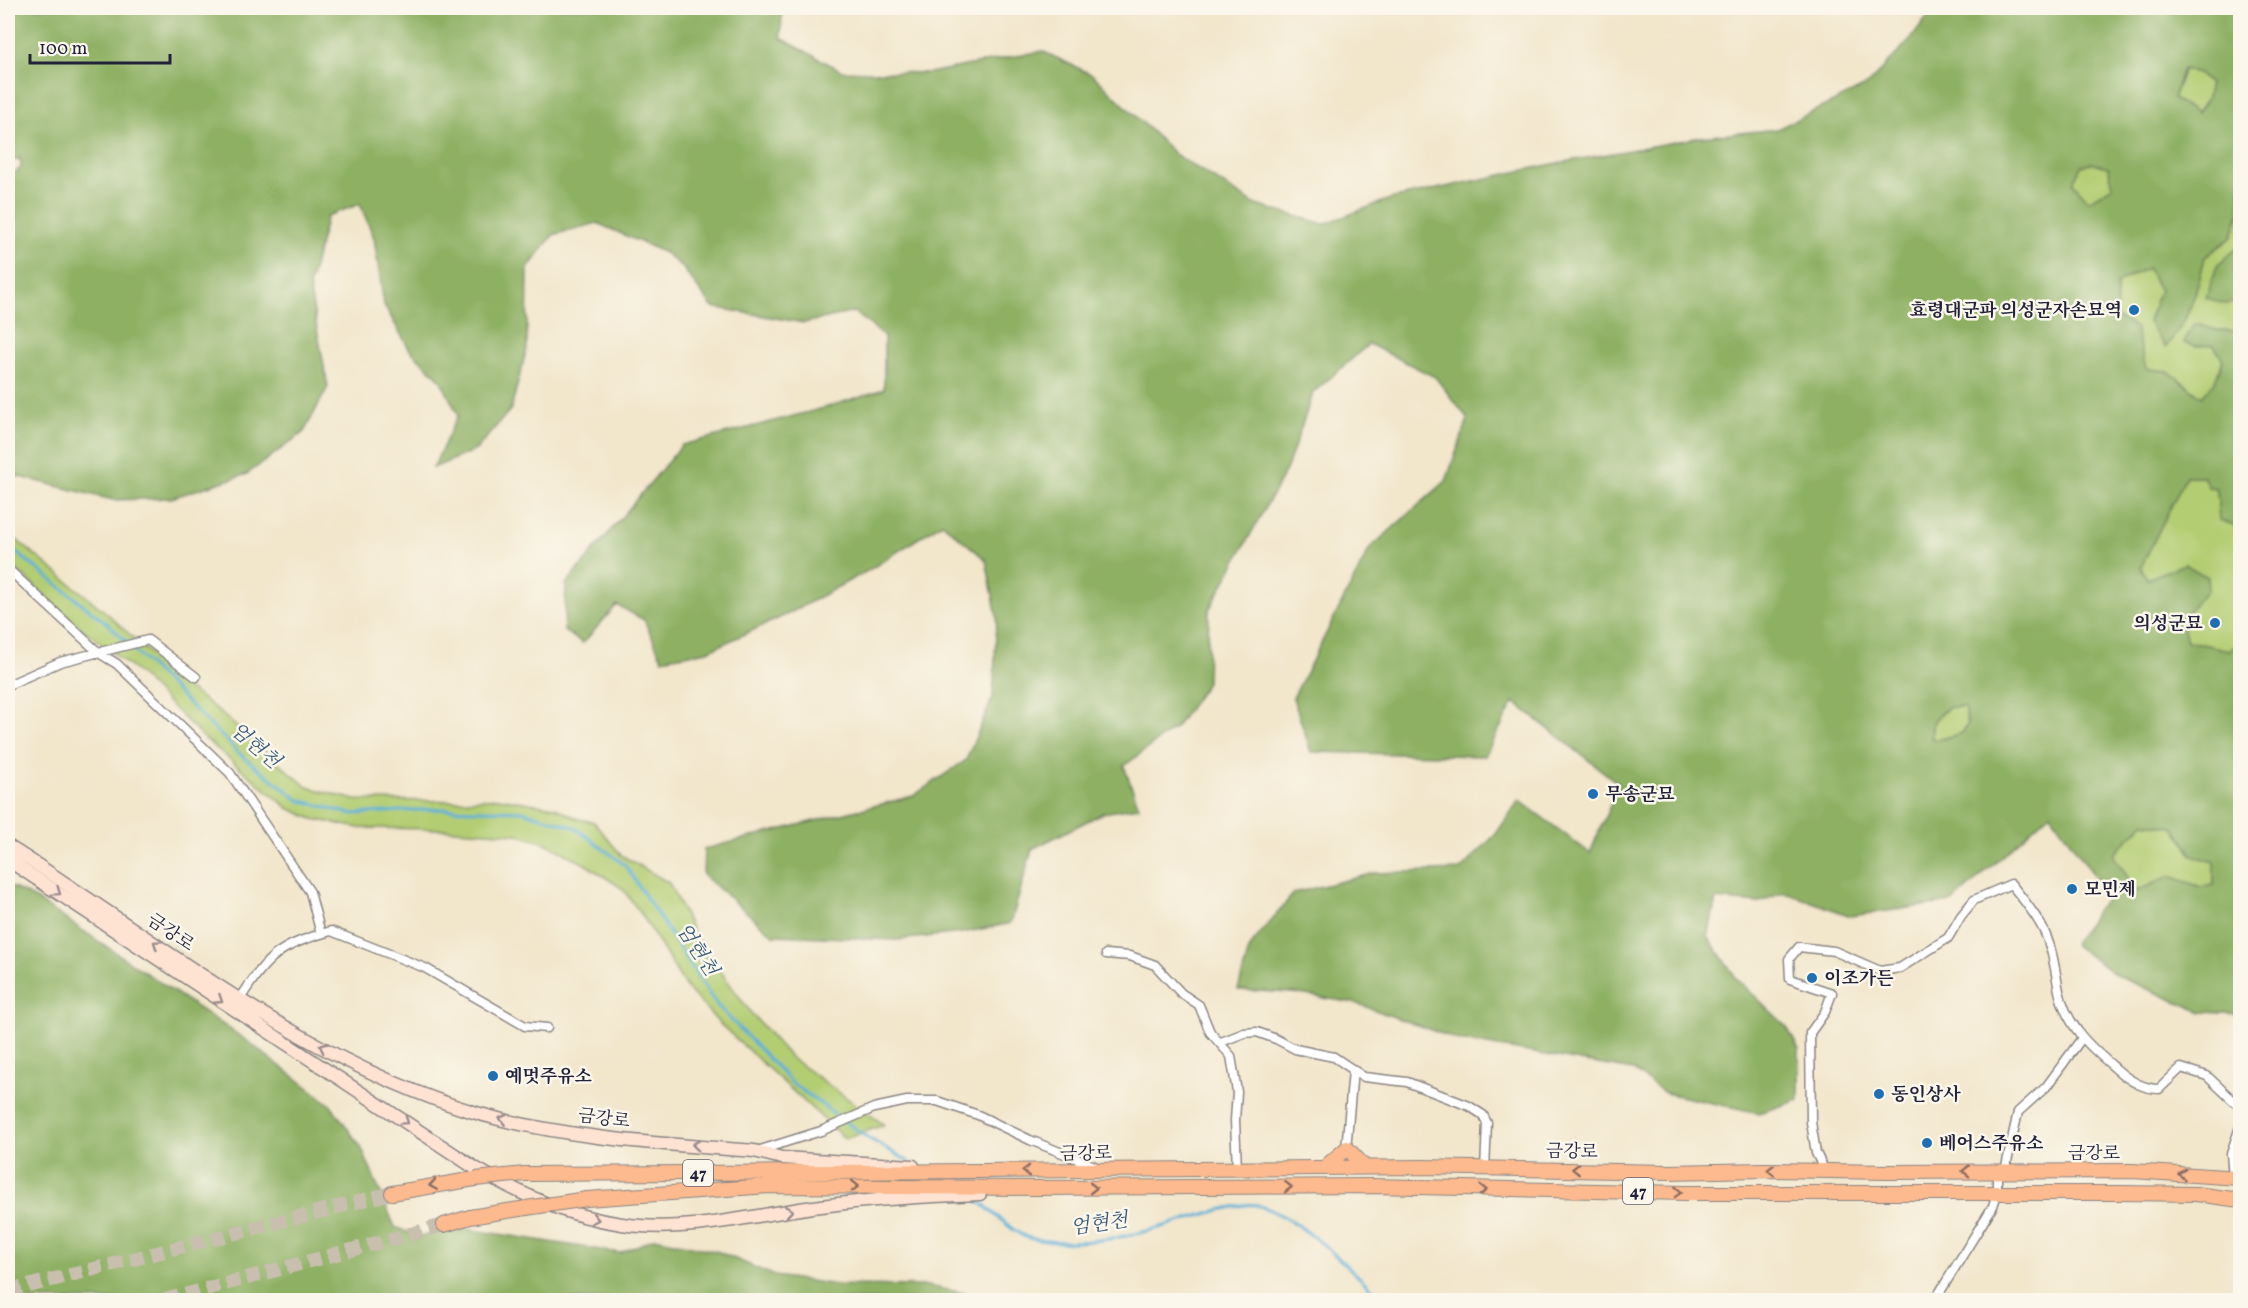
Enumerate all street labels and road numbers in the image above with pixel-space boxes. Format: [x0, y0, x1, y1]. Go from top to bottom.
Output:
street label: 금강로 [142, 908, 199, 958]
street label: 금강로 [576, 1104, 631, 1135]
street label: 금강로 [1546, 1140, 1598, 1165]
street label: 금강로 [1060, 1142, 1112, 1167]
street label: 금강로 [2068, 1142, 2120, 1167]
road number: 47 [683, 1160, 713, 1186]
road number: 47 [1623, 1178, 1653, 1204]

